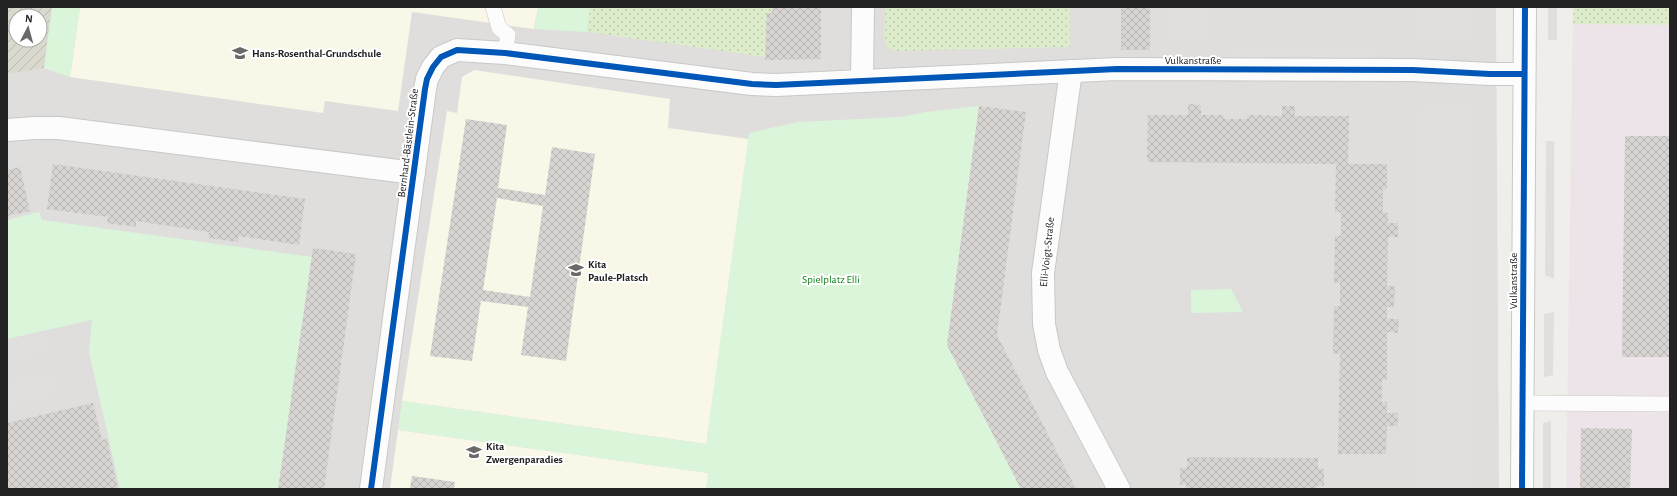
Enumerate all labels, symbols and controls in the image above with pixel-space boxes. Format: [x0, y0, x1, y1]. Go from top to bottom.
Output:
north arrow [8, 8, 48, 48]
text: N [25, 13, 33, 24]
school or university icon: Hans-Rosenthal-Grundschule [231, 44, 249, 62]
place label: Hans-Rosenthal-Grundschule [252, 48, 381, 59]
street label: Vulkanstraße [1165, 55, 1221, 66]
street label: Bernhard-Bästlein-Straße [396, 88, 420, 198]
street label: Elli-Voigt-Straße [1038, 217, 1056, 287]
street label: Vulkanstraße [1508, 253, 1519, 309]
place label: Kita Paule-Platsch [588, 259, 648, 283]
school or university icon: Kita Paule-Platsch [567, 261, 585, 279]
park label: Spielplatz Elli [802, 274, 860, 285]
place label: Kita Zwergenparadies [486, 441, 563, 465]
school or university icon: Kita Zwergenparadies [465, 443, 483, 461]

